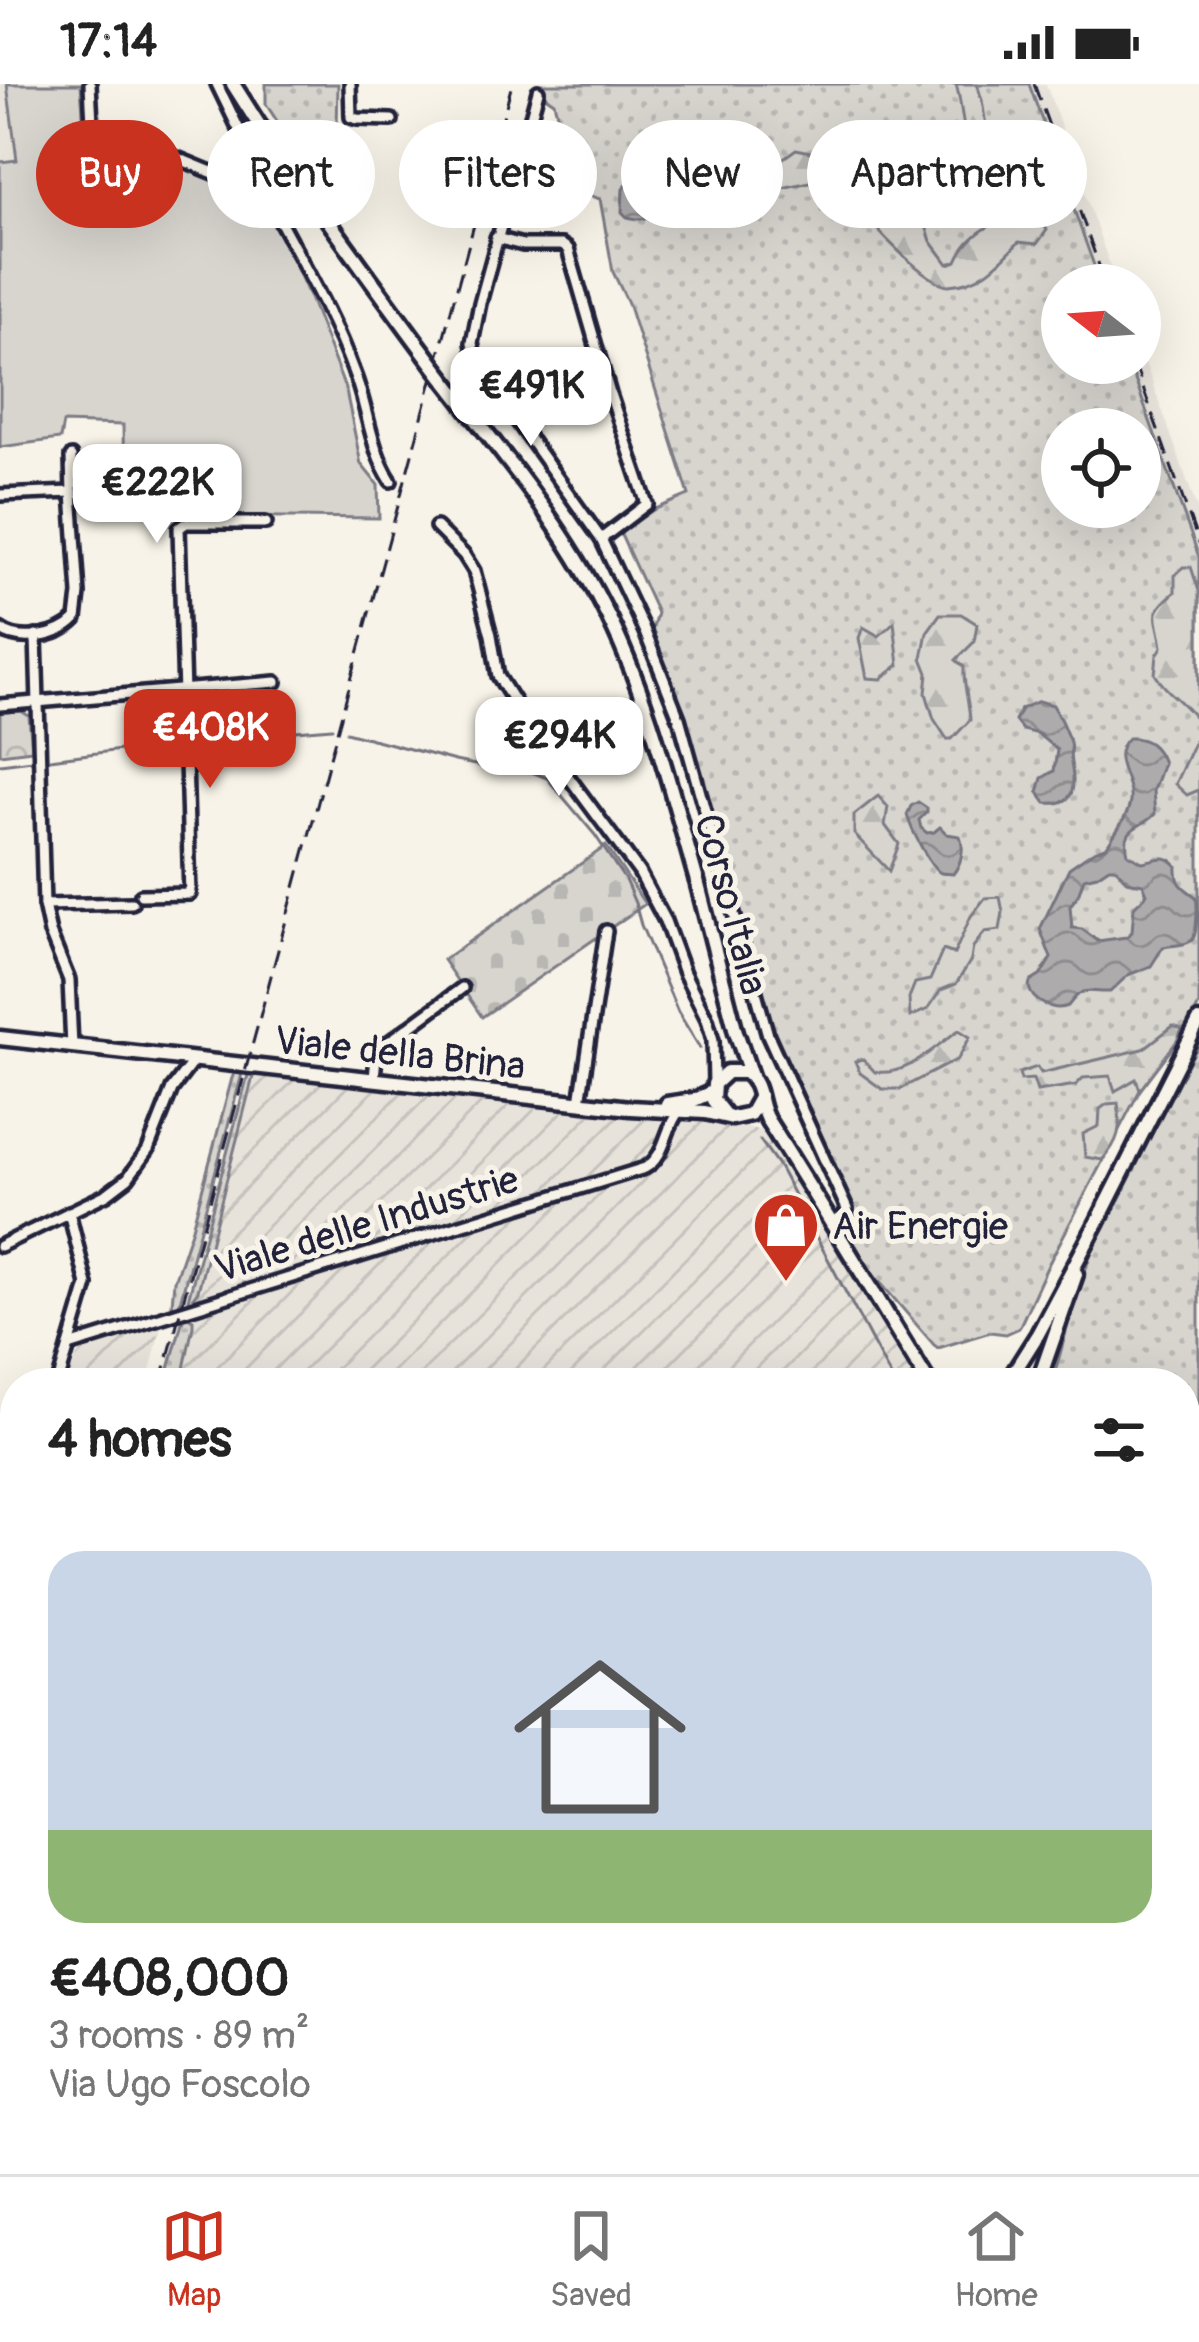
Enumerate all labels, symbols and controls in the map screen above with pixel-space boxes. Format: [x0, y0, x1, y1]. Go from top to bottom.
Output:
text: 17:14 [60, 14, 157, 70]
chip: Buy [36, 120, 183, 228]
chip: Rent [207, 120, 375, 228]
chip: Filters [399, 120, 597, 228]
chip: New [621, 120, 783, 228]
chip: Apartment [807, 120, 1087, 228]
north arrow [1041, 264, 1161, 384]
map controls [1041, 264, 1161, 528]
pin: €491K [447, 347, 615, 449]
text: €491K [477, 361, 585, 410]
button: locate [1041, 408, 1161, 528]
pin: €222K [73, 444, 241, 546]
text: €222K [100, 458, 214, 507]
pin: €408K [126, 689, 294, 791]
pin: €294K [475, 697, 643, 799]
text: €408K [151, 703, 269, 752]
text: €294K [502, 711, 616, 760]
street label: Corso Italia [683, 809, 778, 1000]
street label: Viale della Brina [272, 1016, 528, 1091]
street label: Viale delle Industrie [208, 1155, 524, 1294]
shop icon: Air Energie [751, 1190, 821, 1284]
place label: Air Energie [832, 1202, 1008, 1251]
icon: filters [1086, 1407, 1152, 1473]
text: 4 homes [48, 1408, 232, 1472]
icon: home [492, 1629, 708, 1845]
text: €408,000 [48, 1947, 289, 2011]
text: 3 rooms · 89 m² [48, 2011, 309, 2060]
text: Via Ugo Foscolo [48, 2060, 311, 2109]
tab: Map [161, 2203, 227, 2316]
tab: Saved [550, 2203, 632, 2316]
tab: Home [954, 2203, 1038, 2316]

